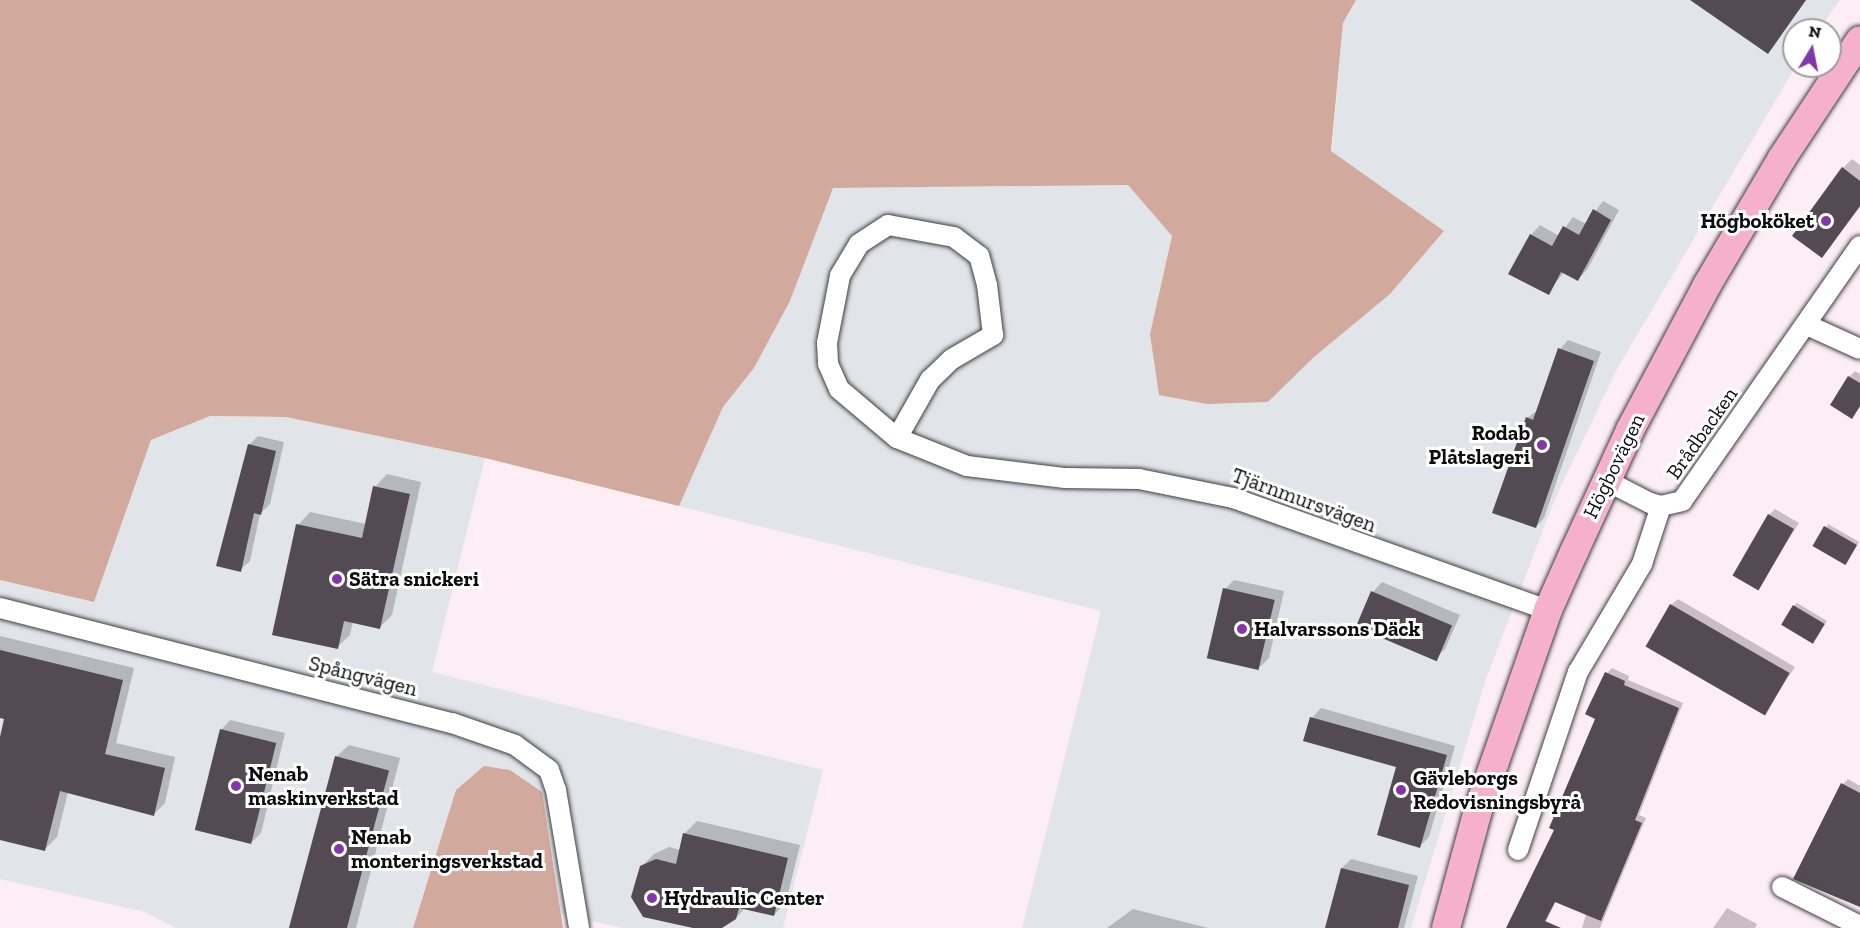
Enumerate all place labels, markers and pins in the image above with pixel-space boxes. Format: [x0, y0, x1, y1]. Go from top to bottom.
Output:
place label: Högboköket [1700, 208, 1814, 234]
marker: Högboköket [1819, 214, 1833, 228]
place label: Rodab Plåtslageri [1429, 420, 1530, 470]
marker: Rodab Plåtslageri [1535, 438, 1549, 452]
place label: Sätra snickeri [349, 566, 479, 592]
marker: Sätra snickeri [330, 572, 344, 586]
place label: Halvarssons Däck [1254, 616, 1420, 642]
marker: Halvarssons Däck [1235, 622, 1249, 636]
place label: Nenab maskinverkstad [248, 761, 399, 811]
place label: Gävleborgs Redovisningsbyrå [1413, 765, 1581, 815]
marker: Nenab maskinverkstad [229, 779, 243, 793]
marker: Gävleborgs Redovisningsbyrå [1394, 783, 1408, 797]
place label: Nenab monteringsverkstad [351, 824, 543, 874]
marker: Nenab monteringsverkstad [332, 842, 346, 856]
place label: Hydraulic Center [664, 885, 824, 911]
marker: Hydraulic Center [645, 891, 659, 905]

